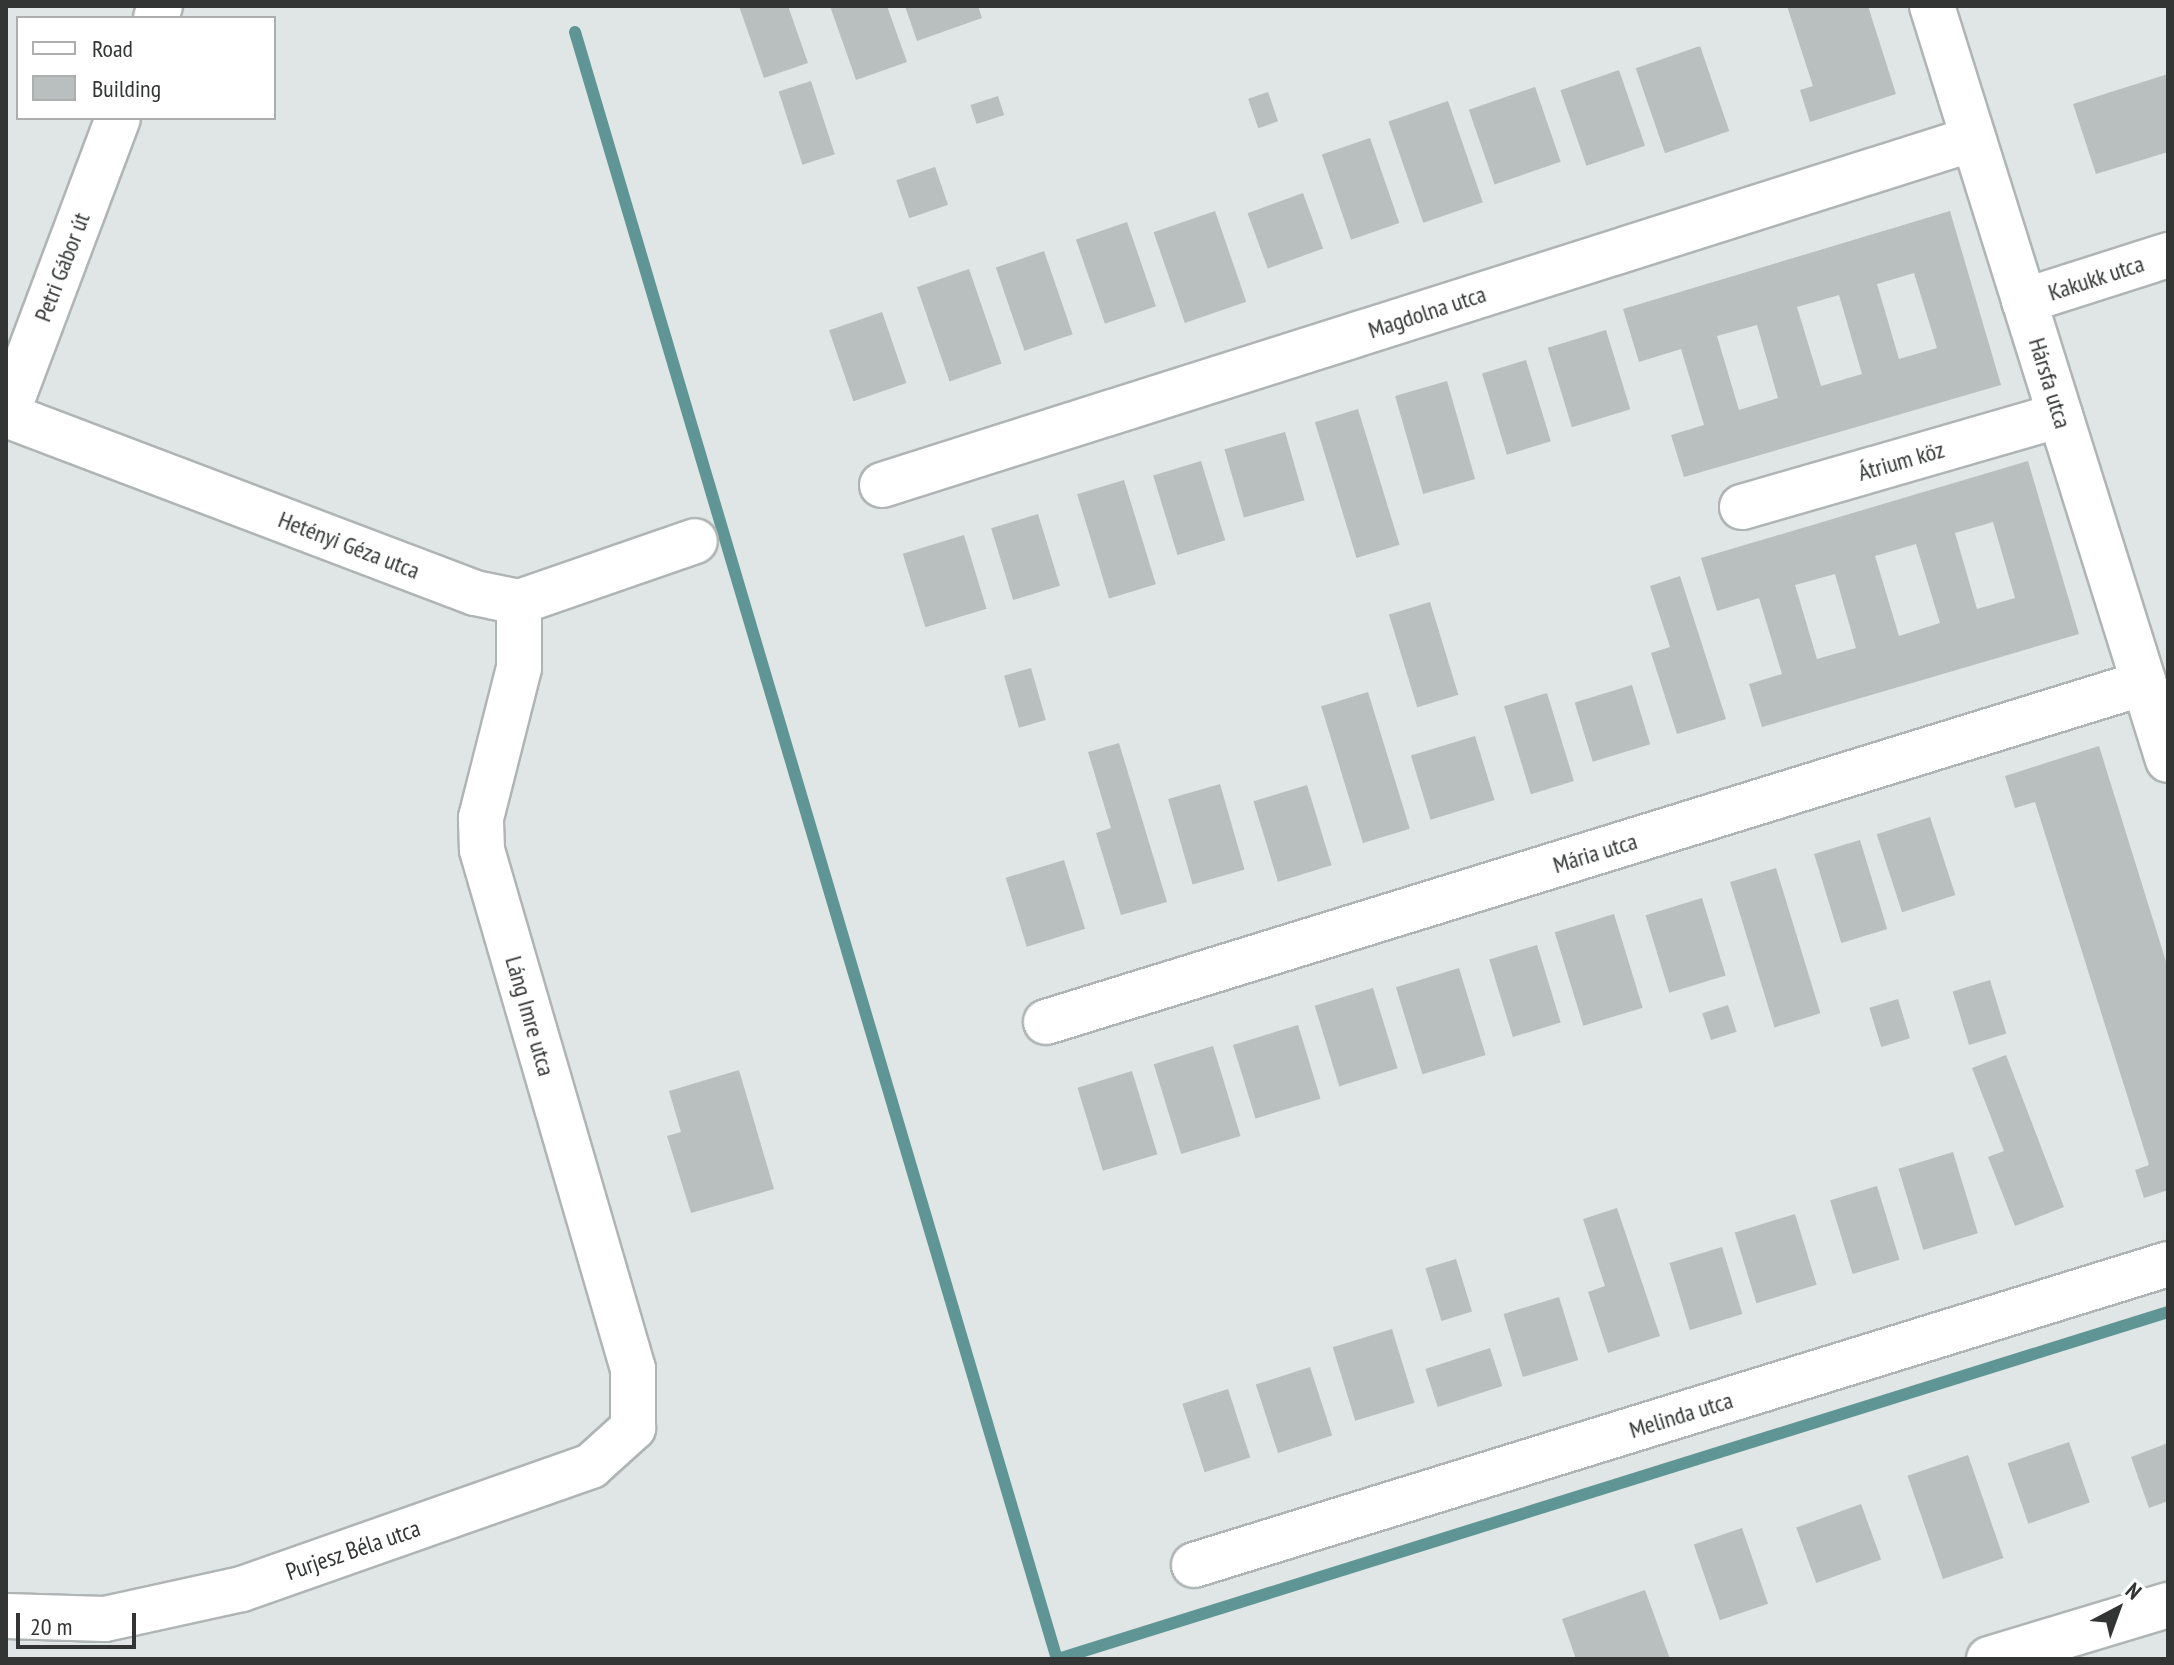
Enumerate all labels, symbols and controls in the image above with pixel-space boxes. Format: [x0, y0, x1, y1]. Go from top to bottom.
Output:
legend [16, 16, 276, 120]
text: Road [92, 33, 133, 64]
text: Building [92, 73, 161, 104]
street label: Petri Gábor út [28, 208, 96, 326]
street label: Kakukk utca [2044, 249, 2148, 307]
street label: Magdolna utca [1365, 279, 1489, 345]
street label: Hársfa utca [2023, 334, 2077, 432]
street label: Átrium köz [1855, 435, 1947, 487]
street label: Hetényi Géza utca [274, 505, 424, 585]
street label: Mária utca [1550, 827, 1640, 879]
street label: Láng Imre utca [499, 953, 561, 1079]
street label: Melinda utca [1626, 1386, 1736, 1444]
street label: Purjesz Béla utca [282, 1514, 424, 1586]
north arrow [2078, 1569, 2158, 1649]
text: N [2120, 1576, 2147, 1605]
scale bar [20, 1597, 140, 1647]
text: 20 m [30, 1611, 72, 1642]

